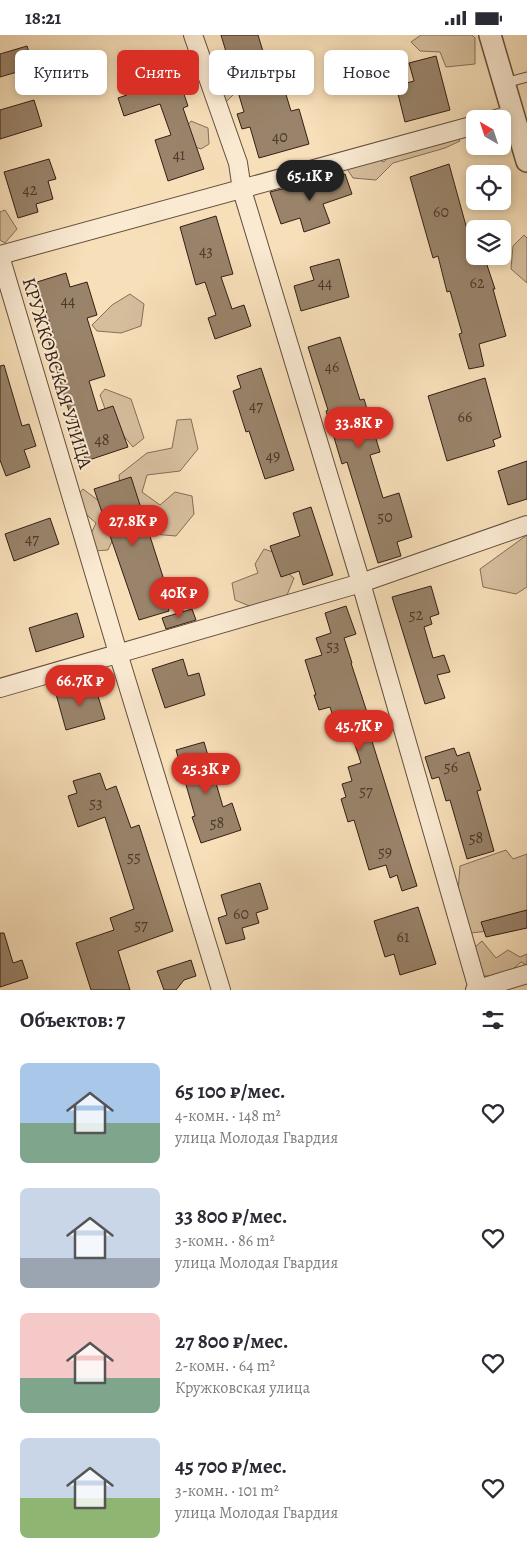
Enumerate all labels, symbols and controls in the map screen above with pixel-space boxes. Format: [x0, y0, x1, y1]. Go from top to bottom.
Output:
text: 18:21 [25, 5, 61, 31]
chip: Купить [15, 50, 107, 95]
chip: Снять [117, 50, 199, 95]
chip: Фильтры [209, 50, 314, 95]
chip: Новое [324, 50, 408, 95]
north arrow [466, 110, 511, 155]
map controls [466, 110, 511, 265]
house number: 40 [272, 126, 288, 148]
house number: 41 [173, 144, 186, 166]
pin: 65.1K ₽ [264, 159, 356, 202]
text: 65.1K ₽ [287, 165, 333, 187]
button: locate [466, 165, 511, 210]
house number: 42 [23, 179, 38, 201]
house number: 60 [433, 201, 449, 223]
button: layers [466, 220, 511, 265]
house number: 43 [199, 240, 213, 262]
house number: 44 [318, 272, 332, 294]
house number: 62 [470, 272, 485, 294]
street label: КРУЖКОВСКАЯ УЛИЦА [15, 274, 99, 473]
house number: 44 [61, 290, 75, 312]
house number: 46 [325, 356, 339, 378]
house number: 47 [249, 395, 263, 417]
house number: 66 [458, 406, 472, 428]
pin: 33.8K ₽ [313, 407, 405, 449]
text: 33.8K ₽ [335, 412, 383, 434]
house number: 48 [94, 429, 110, 451]
house number: 49 [266, 445, 280, 467]
pin: 27.8K ₽ [87, 505, 179, 547]
house number: 50 [377, 506, 393, 528]
text: 27.8K ₽ [109, 510, 157, 532]
house number: 47 [25, 528, 39, 550]
pin: 40K ₽ [144, 577, 214, 619]
text: 40K ₽ [161, 582, 198, 604]
house number: 52 [409, 604, 424, 626]
house number: 53 [326, 635, 340, 657]
pin: 66.7K ₽ [34, 665, 126, 707]
text: 66.7K ₽ [56, 670, 104, 692]
pin: 45.7K ₽ [313, 709, 405, 752]
text: 45.7K ₽ [335, 715, 383, 737]
pin: 25.3K ₽ [160, 753, 252, 795]
house number: 56 [444, 756, 458, 778]
text: 25.3K ₽ [182, 758, 230, 780]
house number: 57 [359, 780, 373, 802]
house number: 53 [89, 792, 103, 814]
house number: 58 [210, 812, 224, 834]
house number: 58 [469, 827, 483, 849]
house number: 59 [378, 841, 392, 863]
house number: 55 [127, 846, 141, 868]
house number: 60 [233, 903, 249, 925]
house number: 57 [134, 914, 148, 936]
house number: 61 [397, 926, 410, 948]
text: Объектов: 7 [20, 1006, 125, 1034]
icon: filters [479, 1006, 507, 1034]
text: 65 100 ₽/мес. [175, 1077, 286, 1105]
icon: home [60, 1083, 120, 1143]
icon: heart [479, 1099, 507, 1127]
text: 4-комн. · 148 m² [175, 1105, 281, 1127]
text: улица Молодая Гвардия [175, 1127, 338, 1149]
text: 33 800 ₽/мес. [175, 1202, 287, 1230]
icon: home [60, 1208, 120, 1268]
icon: heart [479, 1224, 507, 1252]
text: 3-комн. · 86 m² [175, 1230, 275, 1252]
text: улица Молодая Гвардия [175, 1252, 338, 1274]
text: 27 800 ₽/мес. [175, 1327, 289, 1355]
icon: home [60, 1333, 120, 1393]
icon: heart [479, 1349, 507, 1377]
text: 2-комн. · 64 m² [175, 1355, 275, 1377]
text: Кружковская улица [175, 1377, 310, 1399]
text: 45 700 ₽/мес. [175, 1452, 287, 1480]
icon: home [60, 1458, 120, 1518]
icon: heart [479, 1474, 507, 1502]
text: 3-комн. · 101 m² [175, 1480, 279, 1502]
text: улица Молодая Гвардия [175, 1502, 338, 1524]

